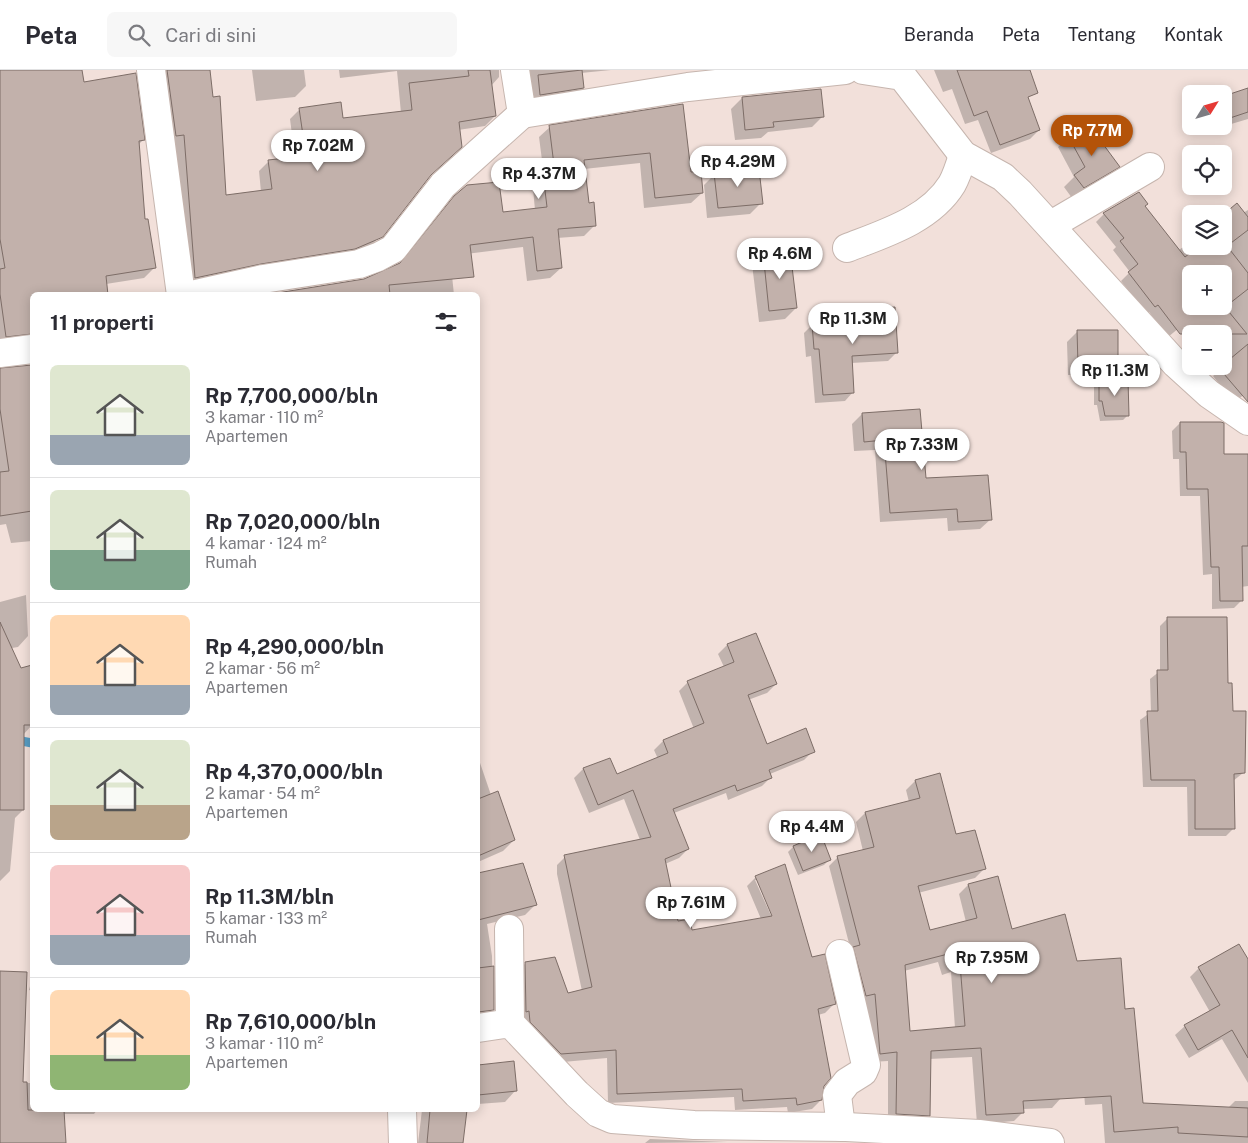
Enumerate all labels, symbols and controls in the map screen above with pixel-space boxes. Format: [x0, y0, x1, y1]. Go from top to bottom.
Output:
search box [107, 12, 457, 57]
text: Peta [25, 21, 77, 49]
icon: search [125, 21, 153, 49]
text: Cari di sini [165, 24, 256, 46]
text: Beranda [904, 24, 974, 45]
text: Peta [1002, 24, 1040, 45]
text: Tentang [1068, 24, 1136, 45]
text: Kontak [1164, 24, 1223, 45]
north arrow [1182, 85, 1232, 135]
map controls [1182, 85, 1232, 375]
pin: Rp 7.7M [1046, 114, 1138, 157]
text: Rp 7.7M [1062, 121, 1122, 140]
pin: Rp 7.02M [266, 129, 370, 172]
text: Rp 7.02M [282, 136, 354, 155]
button: locate [1182, 145, 1232, 195]
pin: Rp 4.29M [686, 146, 790, 188]
text: Rp 4.29M [701, 152, 775, 171]
pin: Rp 4.37M [487, 158, 591, 200]
text: Rp 4.37M [502, 164, 576, 183]
button: layers [1182, 205, 1232, 255]
pin: Rp 4.6M [734, 238, 826, 280]
text: Rp 4.6M [748, 244, 812, 263]
button: + [1182, 265, 1232, 315]
pin: Rp 11.3M [801, 302, 905, 345]
icon: filters [432, 308, 460, 336]
text: Rp 11.3M [819, 309, 887, 328]
text: 11 properti [50, 310, 154, 335]
button: − [1182, 325, 1232, 375]
pin: Rp 11.3M [1063, 354, 1167, 397]
text: Rp 11.3M [1081, 361, 1149, 380]
text: Rp 7,700,000/bln [205, 383, 378, 408]
icon: home [90, 385, 150, 445]
text: 3 kamar · 110 m² [205, 408, 323, 427]
text: Apartemen [205, 427, 288, 446]
pin: Rp 7.33M [870, 428, 974, 471]
text: Rp 7.33M [886, 435, 958, 454]
text: Rp 7,020,000/bln [205, 509, 380, 534]
icon: home [90, 510, 150, 570]
text: 4 kamar · 124 m² [205, 534, 327, 553]
text: Rumah [205, 553, 257, 572]
text: Rp 4,290,000/bln [205, 634, 384, 659]
icon: home [90, 635, 150, 695]
text: 2 kamar · 56 m² [205, 659, 320, 678]
text: Apartemen [205, 678, 288, 697]
text: Rp 4,370,000/bln [205, 759, 383, 784]
icon: home [90, 760, 150, 820]
text: 2 kamar · 54 m² [205, 784, 320, 803]
text: Apartemen [205, 803, 288, 822]
pin: Rp 4.4M [766, 810, 858, 853]
text: Rp 4.4M [780, 817, 844, 836]
text: Rp 11.3M/bln [205, 884, 334, 909]
icon: home [90, 885, 150, 945]
pin: Rp 7.61M [639, 886, 743, 929]
text: Rp 7.61M [657, 893, 725, 912]
text: 5 kamar · 133 m² [205, 909, 327, 928]
text: Rumah [205, 928, 257, 947]
pin: Rp 7.95M [940, 942, 1044, 984]
text: Rp 7.95M [956, 948, 1028, 967]
text: Rp 7,610,000/bln [205, 1009, 376, 1034]
icon: home [90, 1010, 150, 1070]
text: 3 kamar · 110 m² [205, 1034, 323, 1053]
text: Apartemen [205, 1053, 288, 1072]

